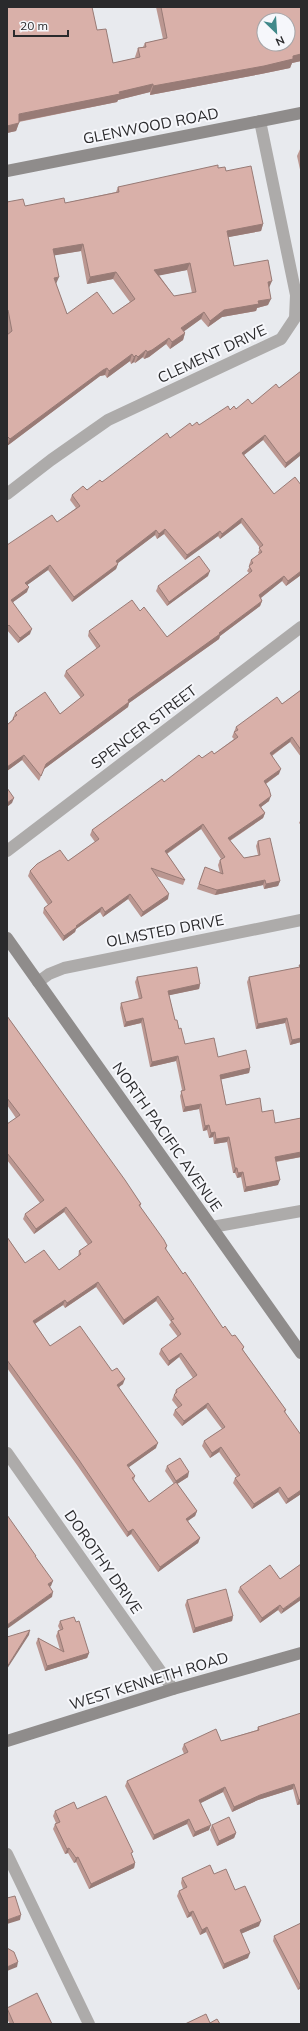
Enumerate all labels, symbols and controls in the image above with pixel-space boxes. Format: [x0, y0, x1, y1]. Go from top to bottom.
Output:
scale bar [14, 12, 68, 38]
north arrow [256, 12, 296, 52]
text: 20 m [20, 18, 48, 33]
text: N [274, 33, 287, 49]
street label: GLENWOOD ROAD [81, 103, 220, 148]
street label: CLEMENT DRIVE [154, 320, 269, 387]
street label: SPENCER STREET [87, 681, 200, 773]
street label: OLMSTED DRIVE [104, 910, 226, 951]
street label: NORTH PACIFIC AVENUE [109, 1058, 226, 1215]
street label: DOROTHY DRIVE [61, 1506, 146, 1617]
street label: WEST KENNETH ROAD [67, 1647, 231, 1714]

